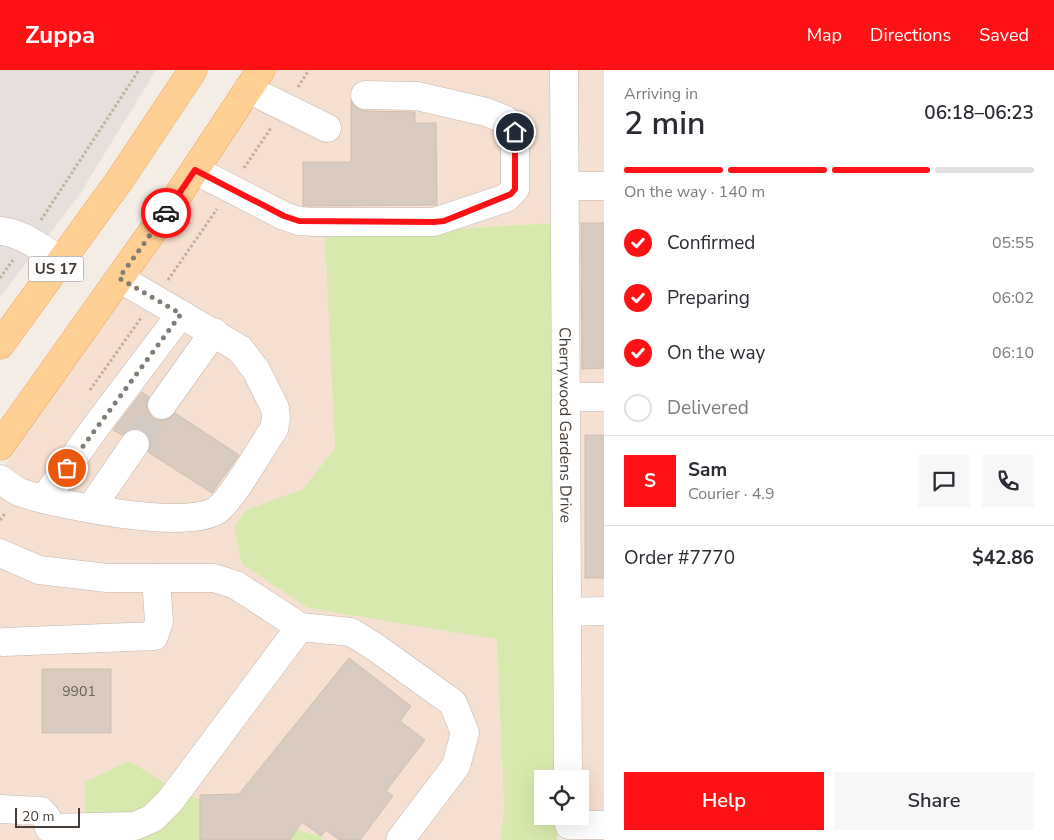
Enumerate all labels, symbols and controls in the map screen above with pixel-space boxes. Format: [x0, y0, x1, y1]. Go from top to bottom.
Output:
text: Zuppa [25, 19, 95, 51]
text: Map [807, 23, 842, 47]
text: Directions [870, 23, 951, 47]
text: Saved [979, 23, 1029, 47]
text: Arriving in [624, 83, 698, 105]
text: 06:18–06:23 [924, 100, 1034, 126]
text: 2 min [624, 102, 706, 145]
pin [494, 111, 536, 153]
icon: home [501, 118, 529, 146]
text: On the way · 140 m [624, 181, 765, 203]
courier [141, 188, 191, 238]
icon: car [152, 199, 180, 227]
icon: check [624, 229, 652, 257]
text: Confirmed [667, 230, 755, 256]
text: 05:55 [992, 232, 1034, 254]
road number: US 17 [28, 256, 84, 282]
icon: check [624, 284, 652, 312]
text: Preparing [667, 285, 750, 311]
text: 06:02 [992, 287, 1034, 309]
street label: Cherrywood Gardens Drive [553, 327, 577, 523]
icon: check [624, 339, 652, 367]
text: On the way [667, 340, 765, 366]
text: 06:10 [992, 342, 1034, 364]
text: Delivered [667, 395, 749, 421]
pin [46, 447, 88, 489]
icon: bag [53, 454, 81, 482]
button: chat [918, 455, 970, 507]
button: phone [982, 455, 1034, 507]
text: Sam [688, 457, 727, 483]
text: S [644, 468, 656, 494]
text: Courier · 4.9 [688, 483, 774, 505]
text: Order #7770 [624, 545, 735, 571]
text: $42.86 [972, 545, 1034, 571]
house number: 9901 [62, 682, 96, 701]
map controls [534, 770, 589, 825]
button: locate [534, 770, 589, 825]
button: Help [624, 772, 824, 830]
button: Share [834, 772, 1034, 830]
scale bar [15, 805, 80, 828]
text: 20 m [22, 807, 54, 826]

